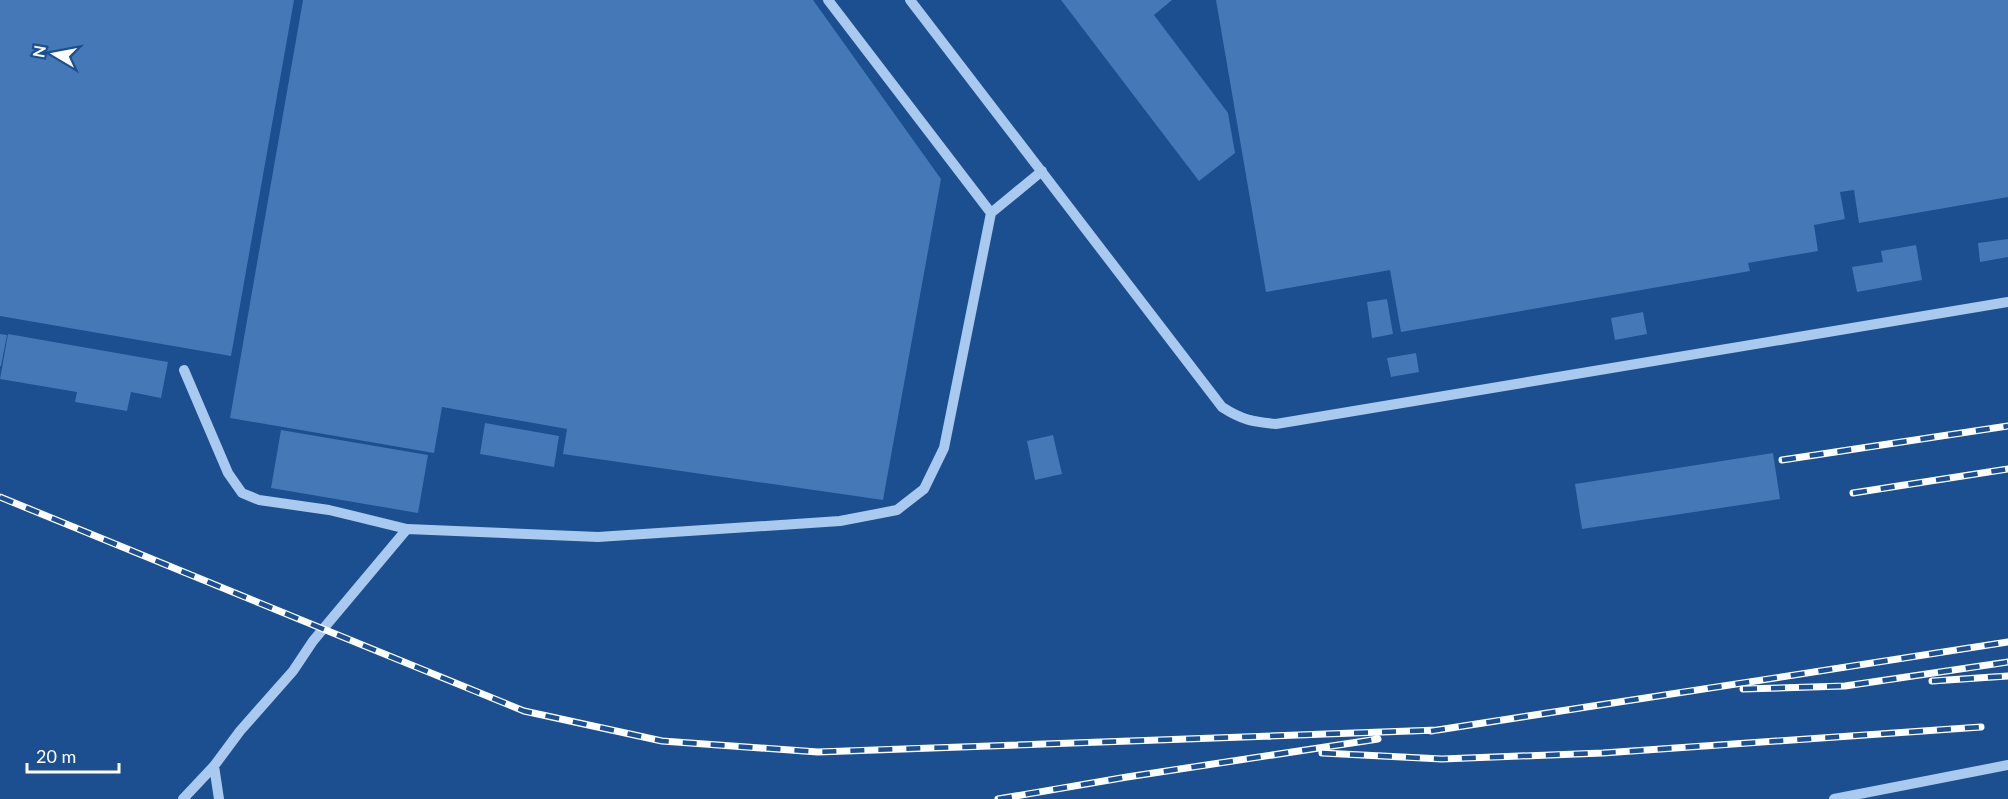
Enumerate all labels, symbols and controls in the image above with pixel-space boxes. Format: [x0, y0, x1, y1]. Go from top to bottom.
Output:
north arrow [24, 24, 84, 84]
text: N [28, 44, 49, 59]
scale bar [27, 736, 118, 774]
text: 20 m [36, 745, 76, 767]

